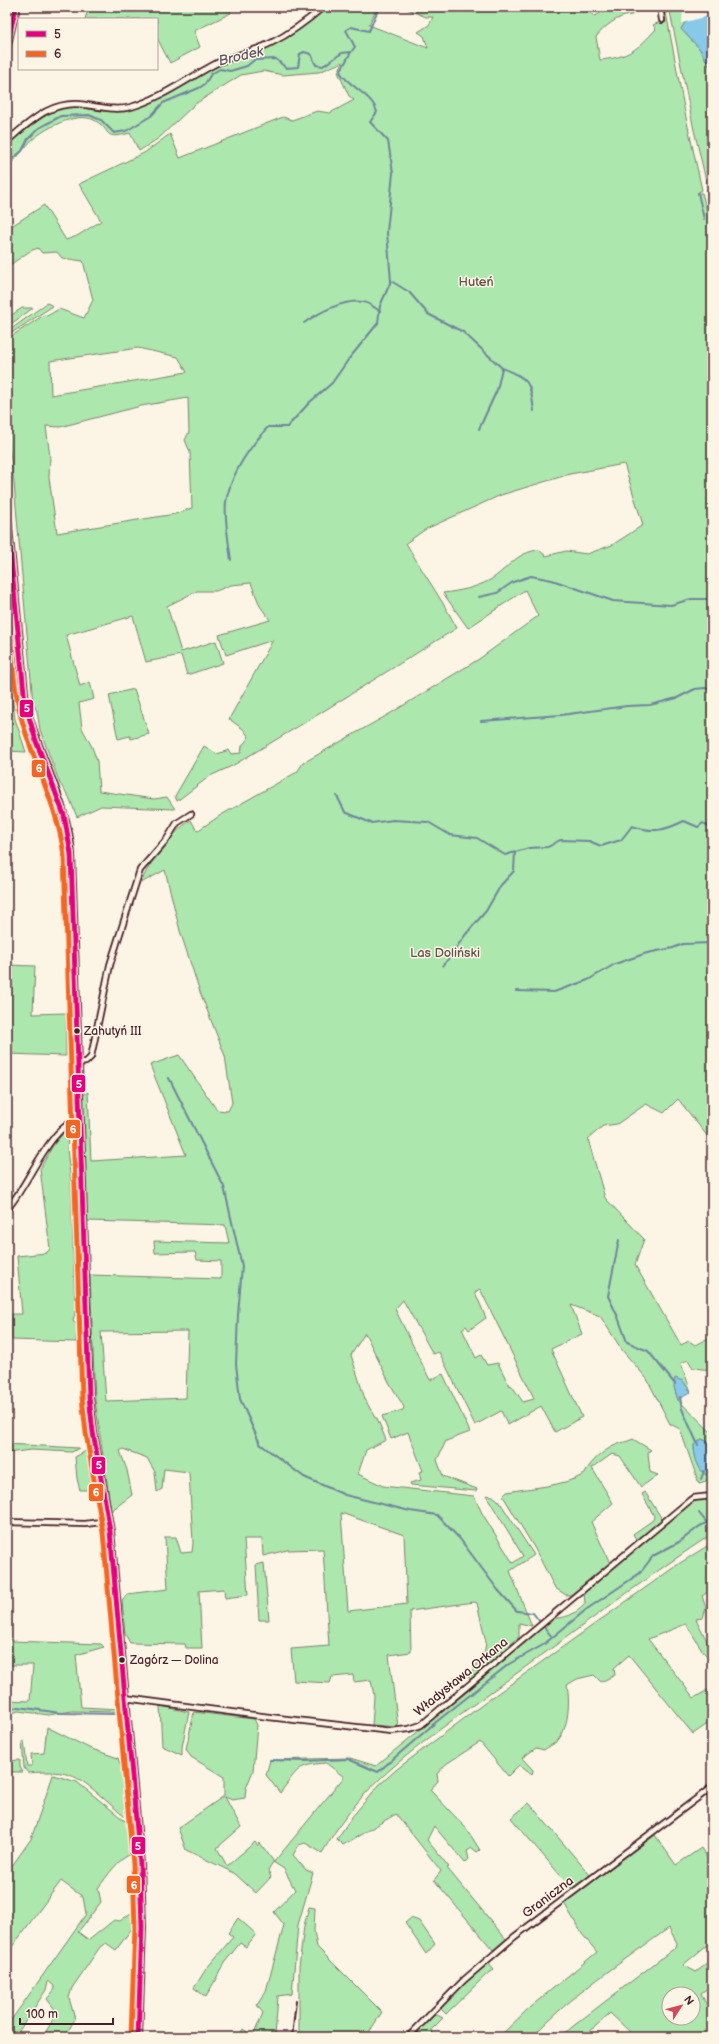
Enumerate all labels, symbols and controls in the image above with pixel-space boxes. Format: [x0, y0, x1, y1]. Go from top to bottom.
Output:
legend [18, 18, 158, 70]
text: 5 [54, 27, 61, 42]
water label: Brodek [217, 42, 266, 69]
text: 6 [54, 47, 61, 62]
park label: Huteń [458, 274, 494, 290]
line badge: 5 [19, 699, 34, 718]
text: 5 [24, 702, 31, 715]
line badge: 6 [31, 759, 46, 778]
text: 6 [36, 762, 43, 775]
park label: Las Doliński [410, 945, 480, 961]
place label: Zahutyń III [83, 1024, 142, 1039]
marker: Zahutyń III [72, 1026, 82, 1036]
line badge: 5 [71, 1074, 86, 1093]
text: 5 [76, 1078, 83, 1091]
line badge: 6 [65, 1119, 81, 1139]
text: 6 [70, 1123, 77, 1136]
line badge: 5 [91, 1456, 106, 1475]
text: 5 [96, 1459, 103, 1472]
line badge: 6 [88, 1483, 104, 1502]
text: 6 [93, 1486, 100, 1499]
street label: Władysława Orkana [411, 1634, 511, 1720]
place label: Zagórz — Dolina [129, 1653, 219, 1668]
marker: Zagórz — Dolina [117, 1655, 127, 1665]
line badge: 5 [131, 1836, 146, 1855]
text: 5 [135, 1840, 142, 1853]
street label: Graniczna [519, 1873, 577, 1921]
line badge: 6 [126, 1875, 141, 1894]
text: 6 [131, 1879, 138, 1892]
north arrow [661, 1986, 701, 2026]
text: N [681, 1993, 696, 2008]
scale bar [20, 2000, 113, 2026]
text: 100 m [26, 2007, 58, 2022]

